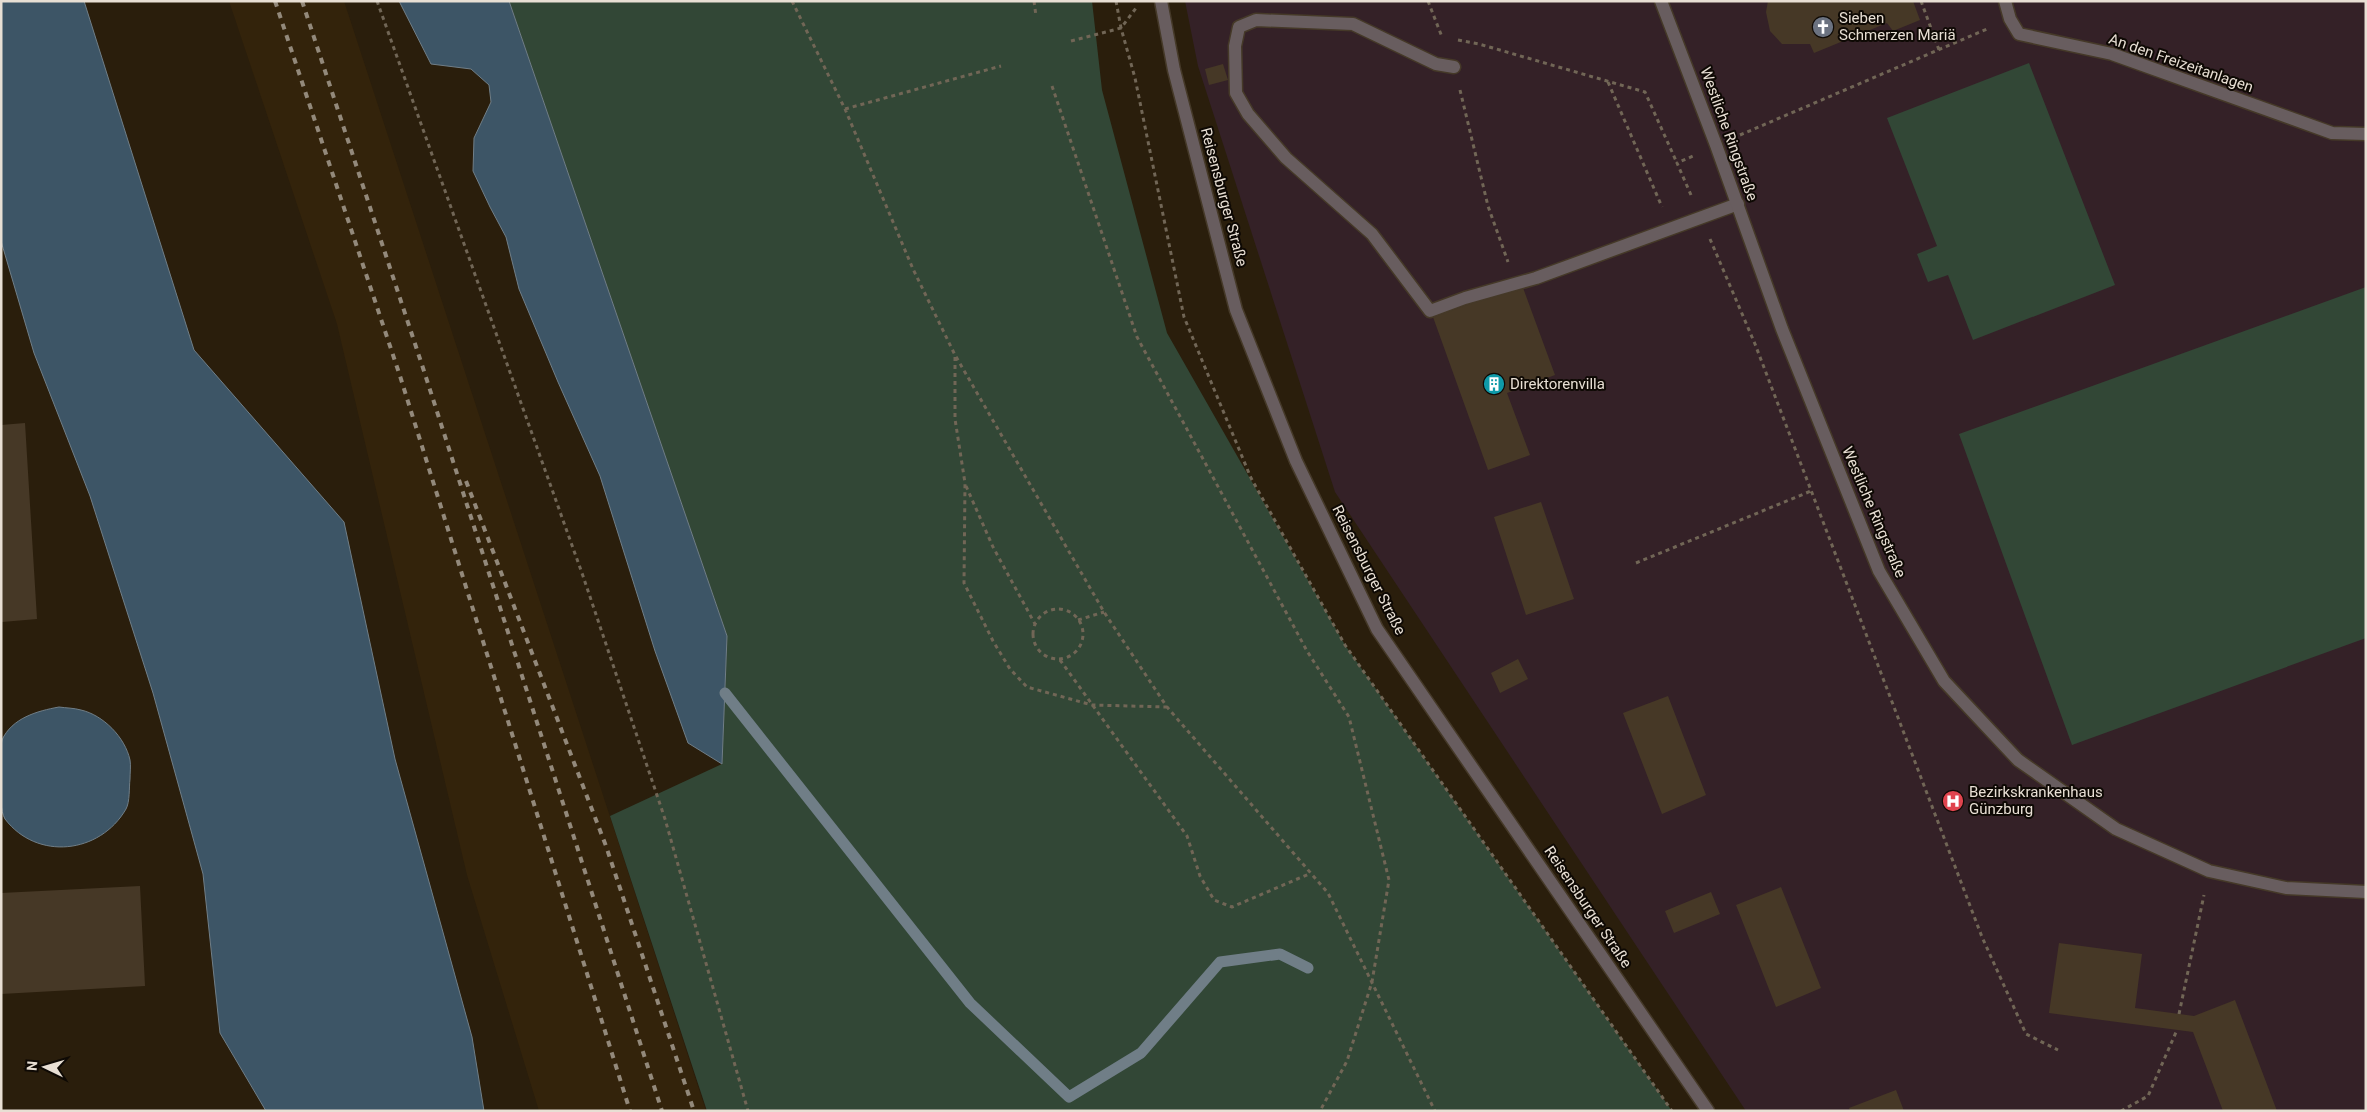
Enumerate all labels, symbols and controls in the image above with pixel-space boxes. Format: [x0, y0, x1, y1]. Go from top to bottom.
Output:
place label: Sieben Schmerzen Mariä [1839, 9, 1956, 44]
church icon: Sieben Schmerzen Mariä [1811, 15, 1835, 39]
street label: An den Freizeitanlagen [2106, 30, 2256, 96]
street label: Westliche Ringstraße [1696, 65, 1762, 203]
street label: Reisensburger Straße [1197, 126, 1251, 268]
building icon: Direktorenvilla [1482, 372, 1506, 396]
place label: Direktorenvilla [1510, 375, 1605, 393]
street label: Westliche Ringstraße [1838, 444, 1910, 580]
street label: Reisensburger Straße [1329, 502, 1410, 638]
place label: Bezirkskrankenhaus Günzburg [1969, 783, 2103, 818]
hospital icon: Bezirkskrankenhaus Günzburg [1941, 789, 1965, 813]
street label: Reisensburger Straße [1541, 843, 1635, 971]
north arrow [20, 1042, 70, 1092]
text: N [24, 1060, 40, 1071]

